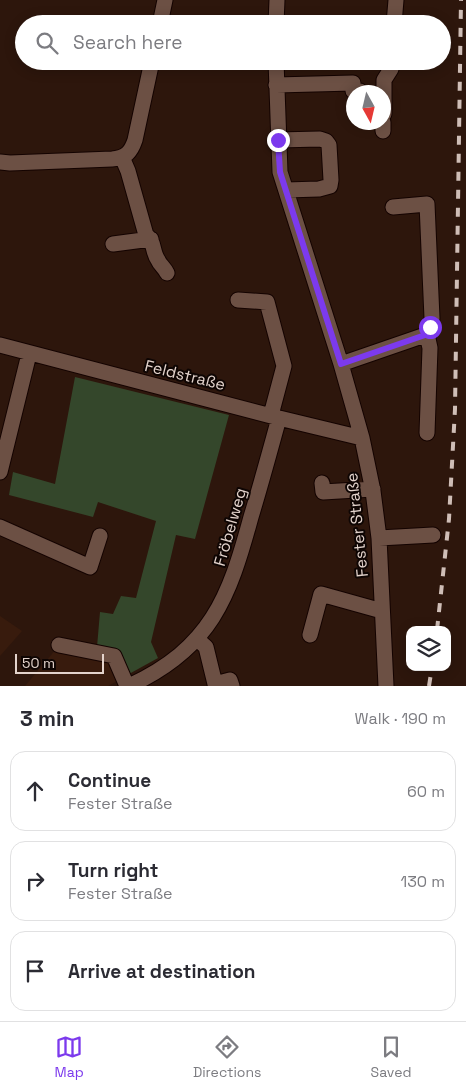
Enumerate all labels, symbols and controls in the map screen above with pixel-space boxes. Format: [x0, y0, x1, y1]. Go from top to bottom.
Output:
search box [15, 15, 451, 70]
icon: search [33, 29, 61, 57]
text: Search here [73, 30, 183, 55]
north arrow [346, 85, 391, 130]
route end [267, 129, 290, 152]
route start [419, 316, 442, 339]
street label: Feldstraße [143, 355, 227, 395]
street label: Fester Straße [341, 472, 373, 578]
street label: Fröbelweg [209, 485, 251, 569]
map controls [406, 626, 451, 671]
button: layers [406, 626, 451, 671]
scale bar [15, 651, 104, 674]
text: 50 m [22, 654, 55, 672]
text: 3 min [20, 705, 75, 732]
text: Walk · 190 m [355, 708, 446, 729]
text: Continue [68, 768, 151, 793]
icon: ahead [21, 777, 49, 805]
text: 60 m [407, 781, 445, 802]
text: Fester Straße [68, 793, 173, 814]
text: Turn right [68, 858, 158, 883]
icon: right [21, 867, 49, 895]
text: 130 m [401, 871, 445, 892]
text: Fester Straße [68, 883, 173, 904]
icon: arrive [21, 957, 49, 985]
text: Arrive at destination [68, 959, 256, 984]
tab: Map [55, 1033, 84, 1081]
tab: Directions [193, 1033, 261, 1081]
tab: Saved [371, 1033, 411, 1081]

